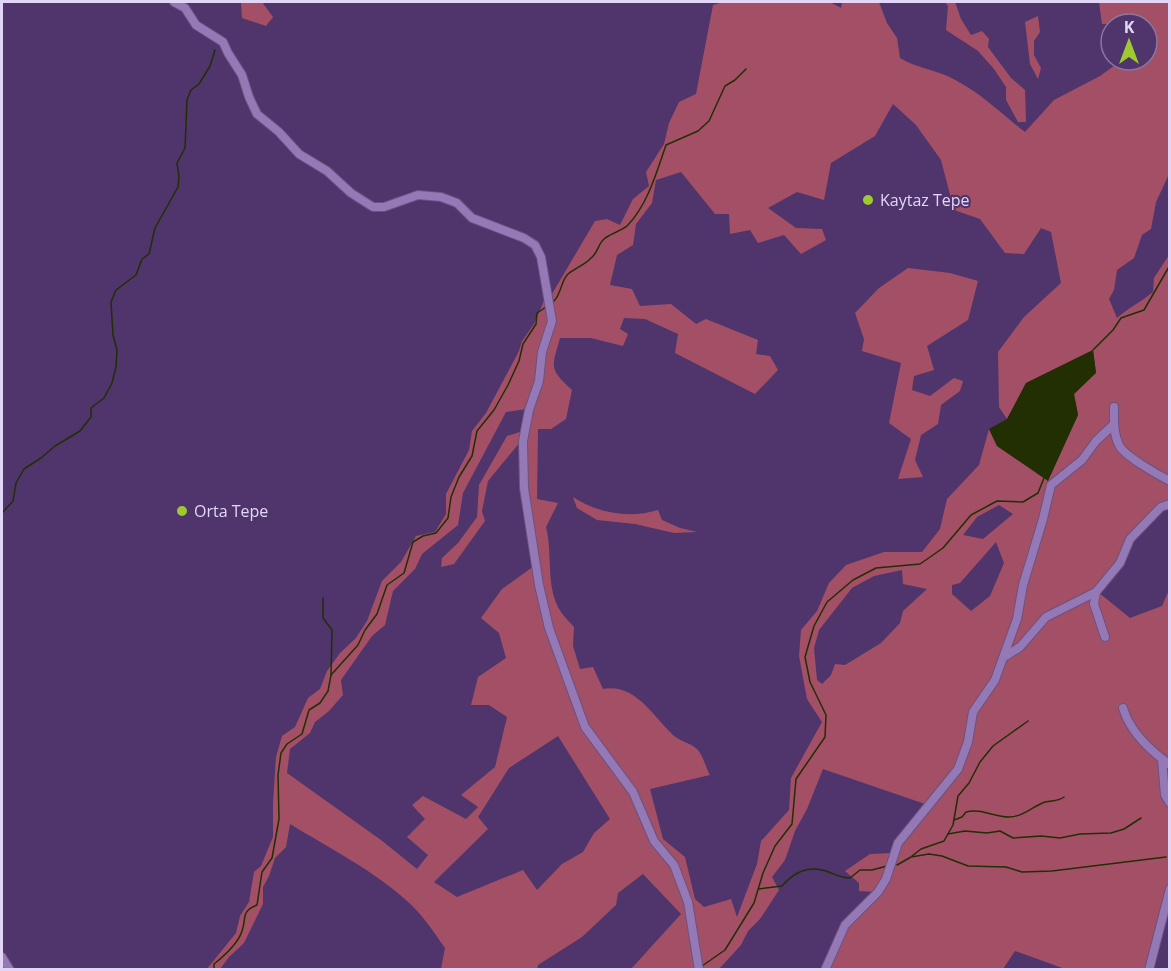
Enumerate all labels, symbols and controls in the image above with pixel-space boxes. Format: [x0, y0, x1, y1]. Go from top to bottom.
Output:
north arrow [1099, 12, 1159, 72]
text: K [1124, 16, 1135, 38]
place label: Kaytaz Tepe [880, 189, 970, 211]
marker: Kaytaz Tepe [861, 193, 875, 207]
place label: Orta Tepe [194, 500, 268, 522]
marker: Orta Tepe [175, 504, 189, 518]

